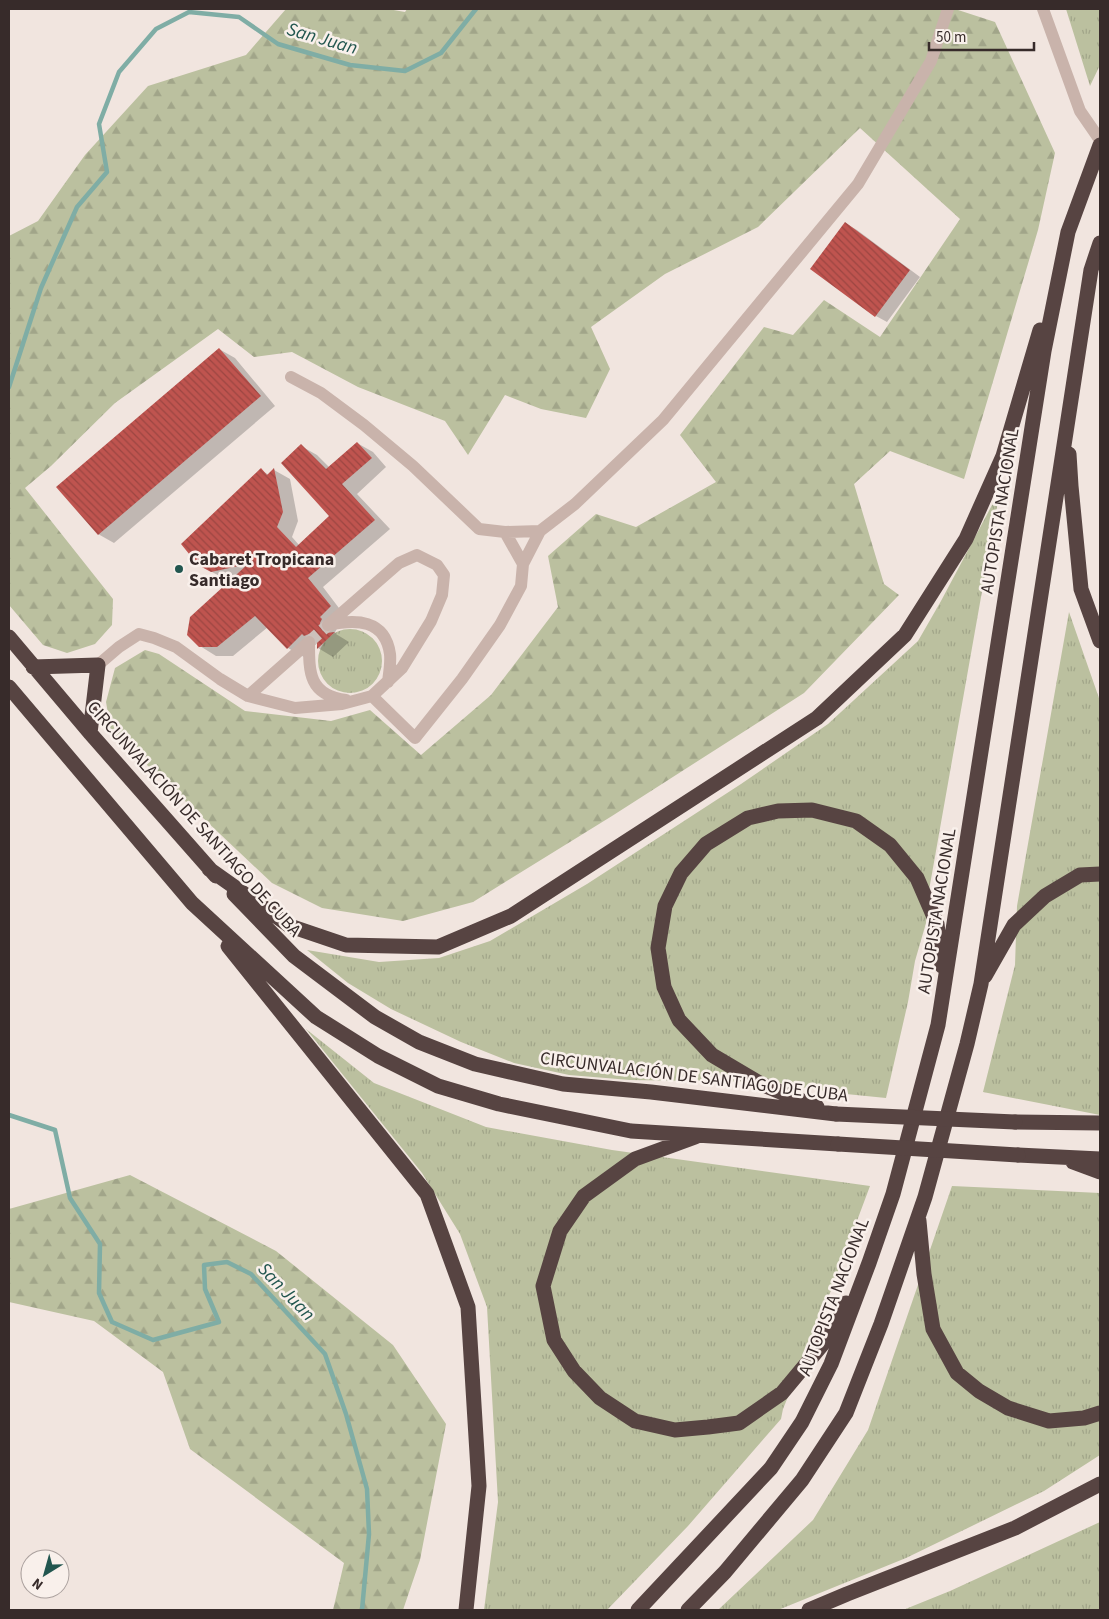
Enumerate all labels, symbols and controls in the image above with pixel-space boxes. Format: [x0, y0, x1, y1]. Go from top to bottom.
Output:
water label: San Juan [284, 16, 360, 62]
scale bar [929, 20, 1034, 52]
text: 50 m [936, 27, 966, 48]
street label: AUTOPISTA NACIONAL [975, 426, 1025, 595]
place label: Cabaret Tropicana Santiago [189, 547, 334, 593]
marker: Cabaret Tropicana Santiago [173, 563, 185, 575]
street label: CIRCUNVALACIÓN DE SANTIAGO DE CUBA [81, 695, 307, 943]
street label: AUTOPISTA NACIONAL [912, 826, 962, 995]
street label: CIRCUNVALACIÓN DE SANTIAGO DE CUBA [539, 1046, 850, 1108]
street label: AUTOPISTA NACIONAL [792, 1214, 876, 1379]
water label: San Juan [251, 1257, 321, 1327]
north arrow [20, 1549, 70, 1599]
text: N [28, 1573, 48, 1594]

